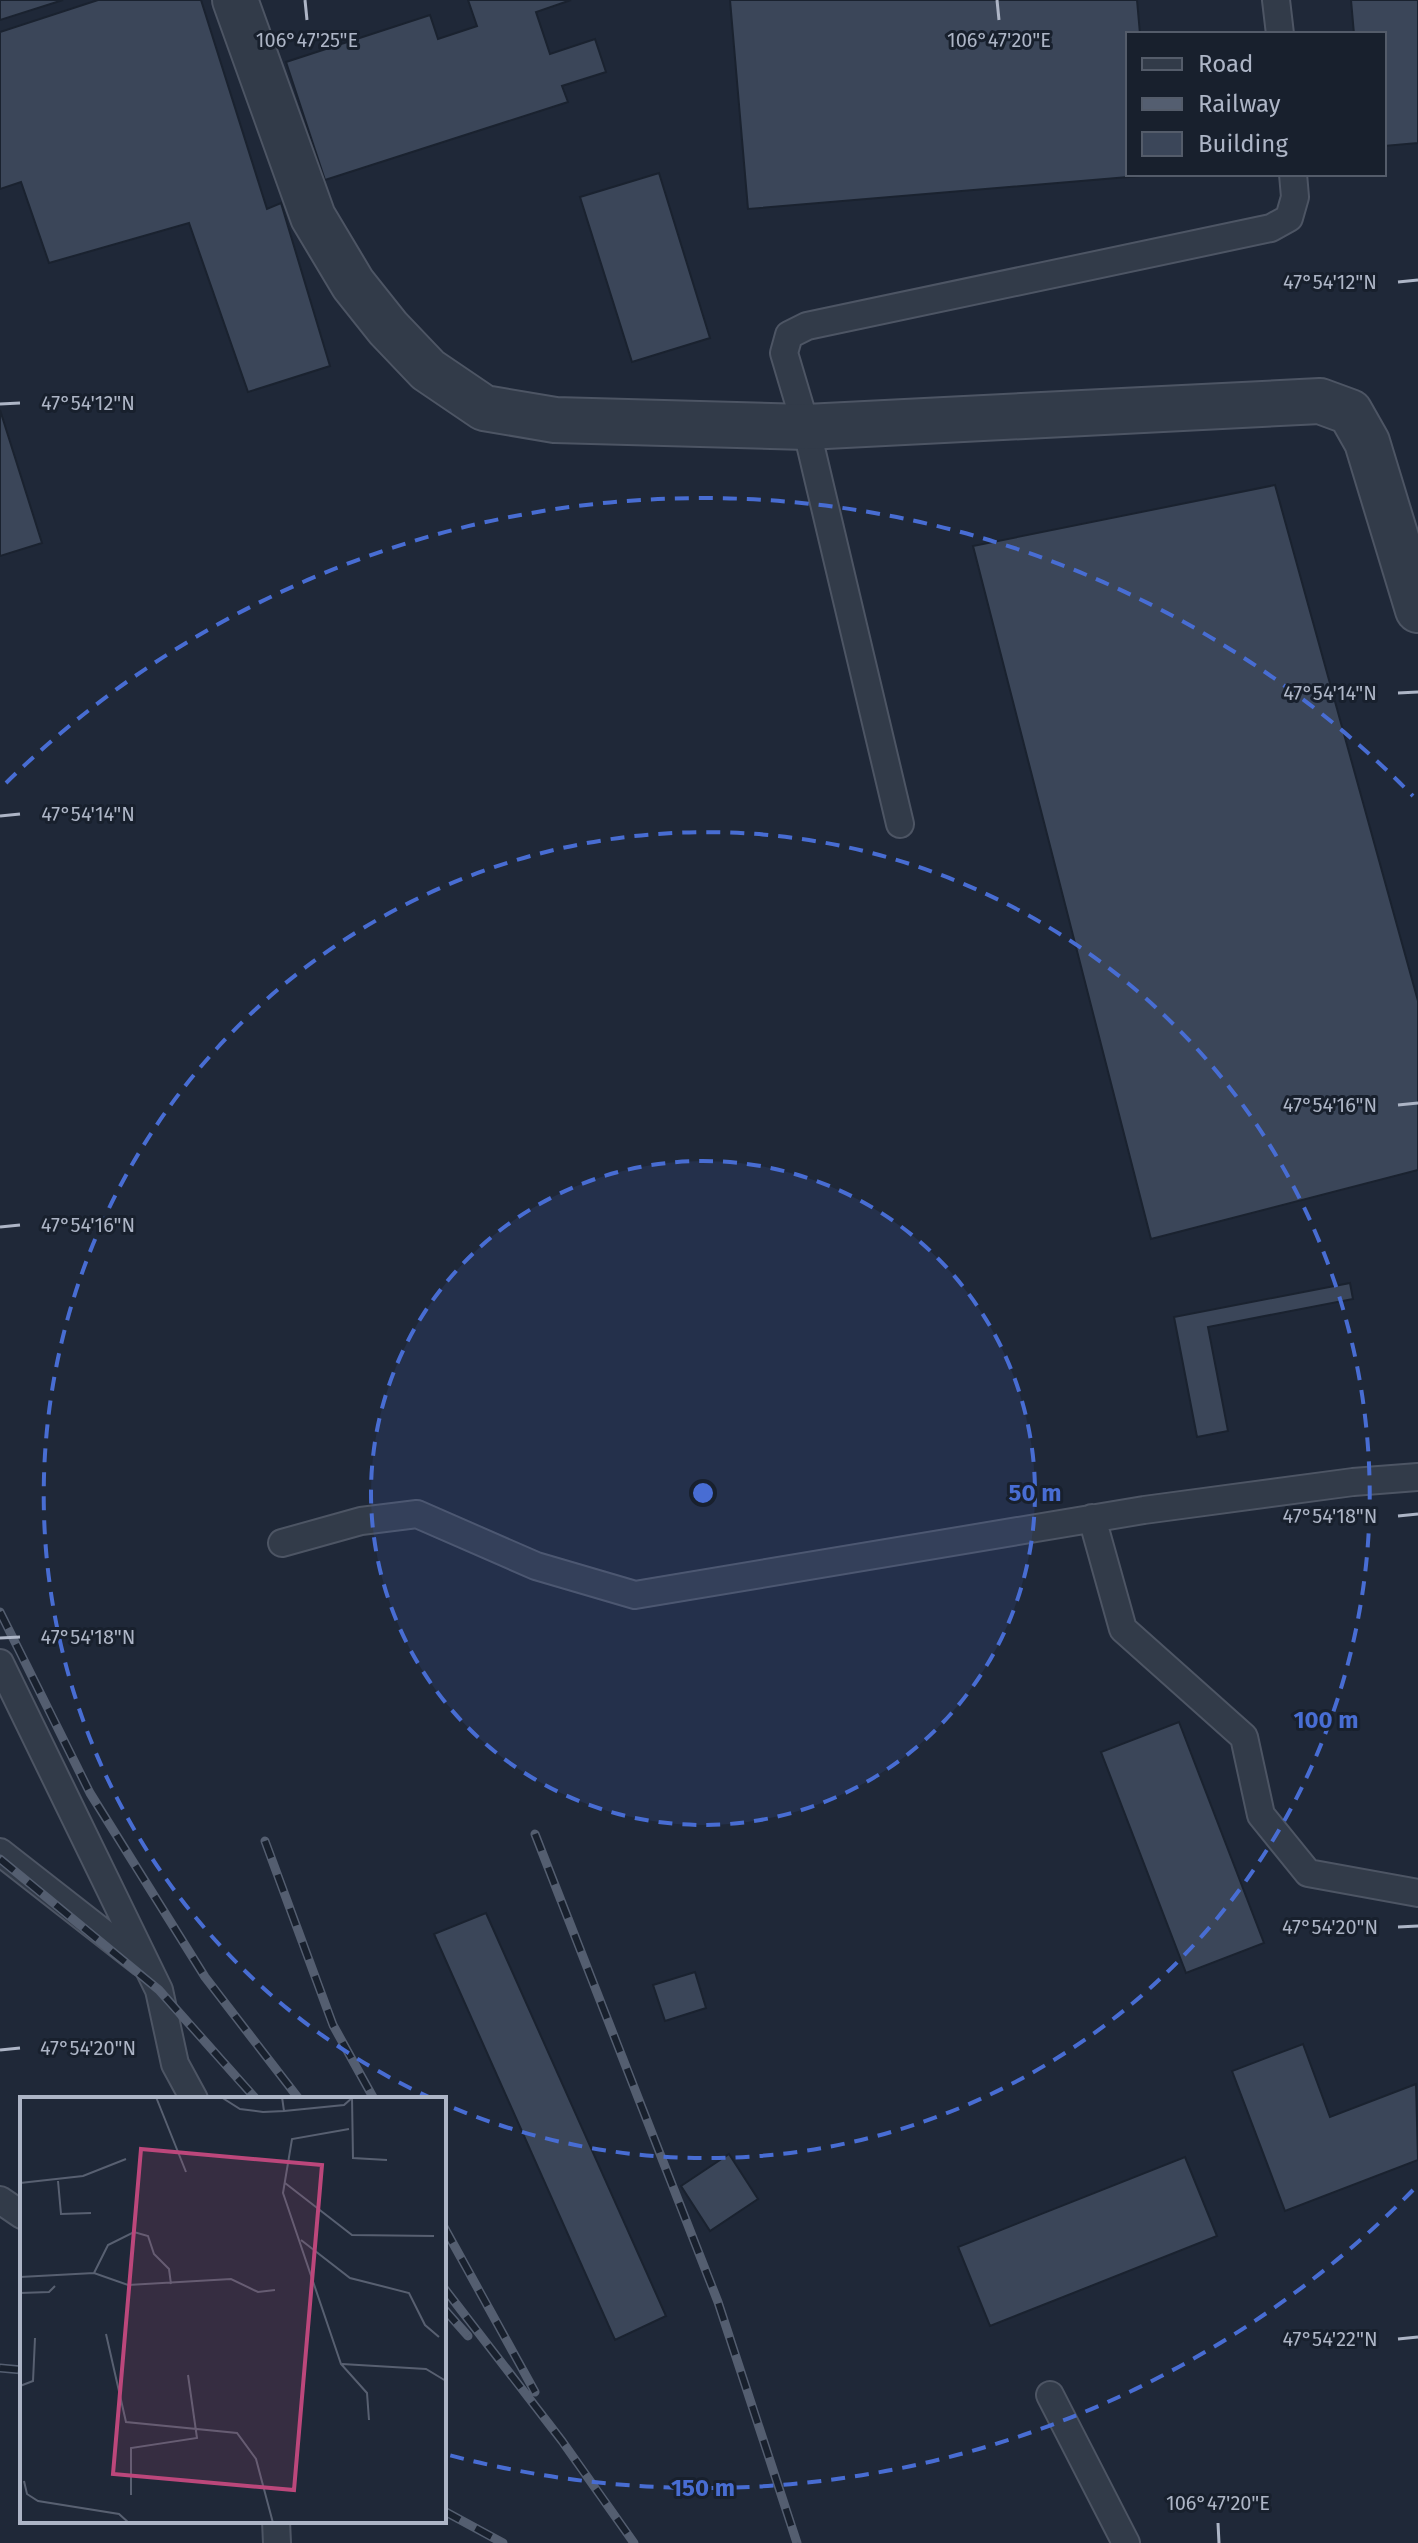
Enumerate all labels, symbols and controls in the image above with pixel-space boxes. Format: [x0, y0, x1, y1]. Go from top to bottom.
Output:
text: 106°47'25"E [256, 28, 358, 52]
text: 106°47'20"E [947, 28, 1051, 52]
legend [1126, 32, 1386, 176]
text: Road [1198, 50, 1253, 78]
text: Railway [1198, 90, 1281, 118]
text: Building [1198, 130, 1288, 158]
text: 47°54'12"N [1283, 270, 1377, 294]
text: 47°54'12"N [41, 391, 135, 415]
text: 47°54'14"N [1283, 681, 1377, 705]
text: 47°54'14"N [41, 802, 135, 826]
text: 47°54'16"N [1283, 1093, 1377, 1117]
text: 47°54'16"N [41, 1213, 135, 1237]
centre of rings [689, 1479, 717, 1507]
text: 50 m [1009, 1479, 1061, 1507]
text: 47°54'18"N [1283, 1504, 1377, 1528]
text: 47°54'18"N [41, 1625, 135, 1649]
text: 100 m [1293, 1706, 1359, 1734]
text: 47°54'20"N [1282, 1915, 1378, 1939]
text: 47°54'20"N [40, 2036, 136, 2060]
inset map [20, 2097, 446, 2523]
text: 47°54'22"N [1282, 2327, 1378, 2351]
text: 150 m [671, 2474, 735, 2502]
text: 106°47'20"E [1166, 2491, 1270, 2515]

